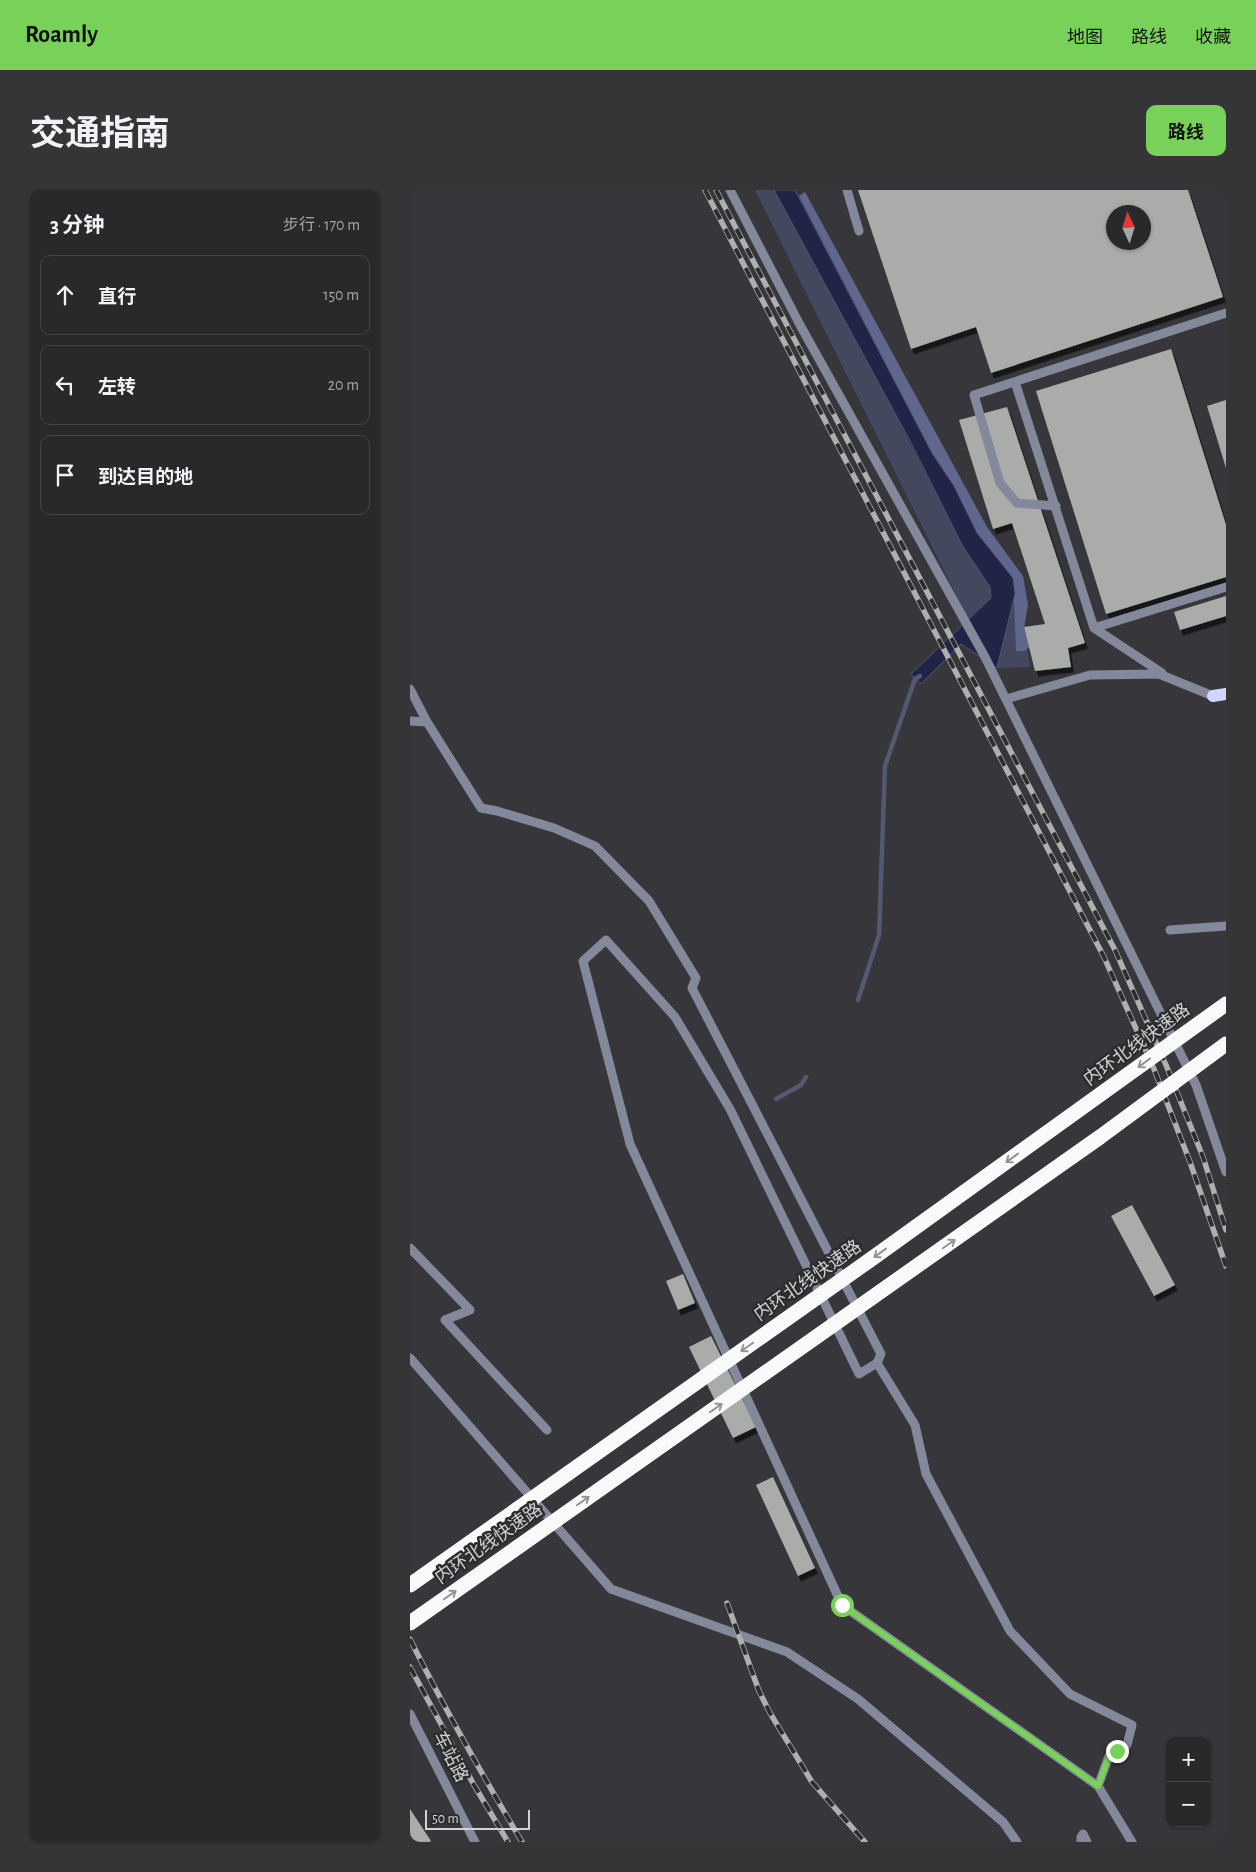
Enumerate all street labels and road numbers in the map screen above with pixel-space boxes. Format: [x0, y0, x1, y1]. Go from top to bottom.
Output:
street label: 内环北线快速路 [1080, 999, 1193, 1089]
street label: 内环北线快速路 [750, 1236, 865, 1325]
street label: 内环北线快速路 [431, 1499, 546, 1588]
street label: 车站路 [430, 1728, 472, 1785]

